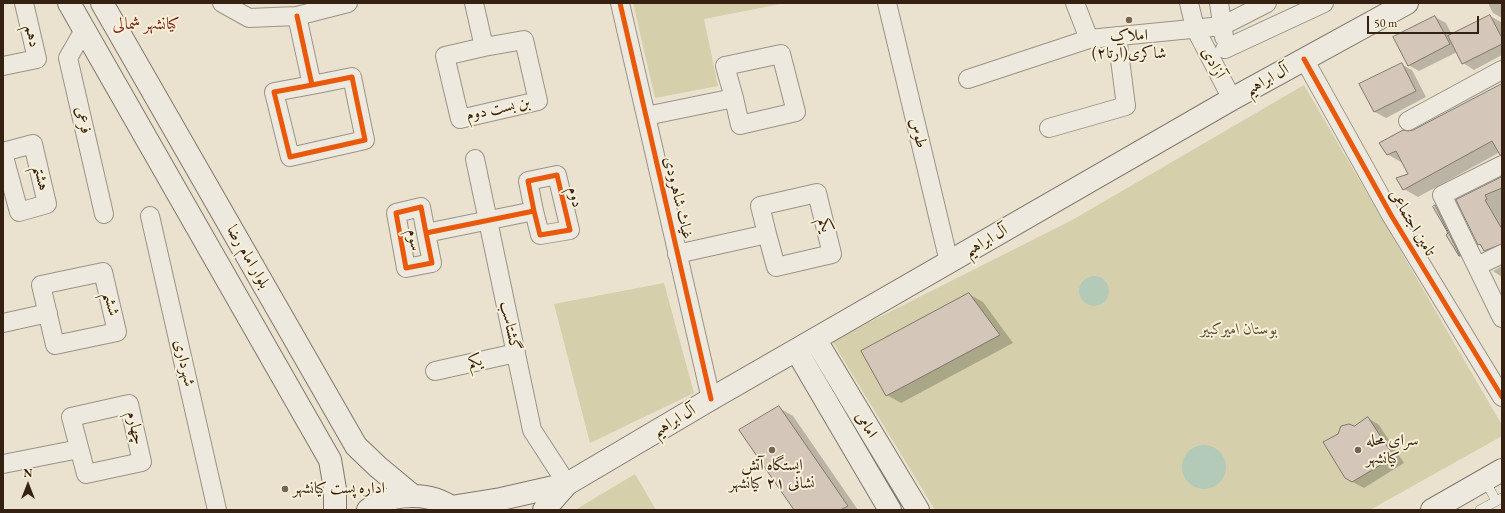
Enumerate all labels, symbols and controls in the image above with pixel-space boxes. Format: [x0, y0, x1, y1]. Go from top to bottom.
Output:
scale bar [1369, 8, 1481, 34]
district label: کیانشهر شمالی [112, 14, 180, 34]
marker: املاک شاکری(آرتا۲) [1124, 15, 1134, 25]
text: 50 m [1374, 15, 1397, 31]
street label: دهم [20, 23, 44, 49]
place label: املاک شاکری(آرتا۲) [1092, 26, 1166, 64]
street label: آزادی [1197, 44, 1229, 82]
street label: آل ابراهیم [1242, 60, 1292, 100]
street label: بن بست دوم [464, 93, 532, 125]
street label: فرعی [71, 105, 95, 135]
street label: طوس [905, 116, 931, 150]
street label: غیاث شاهرودی [659, 155, 697, 241]
street label: هشتم [29, 164, 53, 192]
street label: دوم [563, 185, 587, 209]
street label: تامین اجتماعی [1385, 186, 1439, 260]
street label: یکم [814, 216, 836, 234]
street label: آل ابراهیم [961, 221, 1011, 261]
street label: بلوار امام رضا [222, 222, 274, 292]
street label: سوم [402, 227, 426, 253]
street label: ششم [99, 290, 123, 318]
street label: گشتاسب [495, 299, 525, 353]
park label: بوستان امیرکبیر [1201, 320, 1277, 340]
street label: شهرداری [169, 338, 199, 388]
street label: یکم [466, 351, 484, 373]
street label: آل ابراهیم [649, 401, 699, 441]
street label: امامی [851, 408, 881, 442]
street label: چهارم [122, 409, 148, 447]
place label: سرای محله کیانشهر [1366, 431, 1418, 469]
marker: ایستگاه آتش نشانی ۲۱ کیانشهر [767, 445, 777, 455]
marker: سرای محله کیانشهر [1353, 445, 1363, 455]
place label: ایستگاه آتش نشانی ۲۱ کیانشهر [729, 456, 815, 494]
north arrow [8, 465, 48, 505]
text: N [24, 466, 32, 480]
place label: اداره پست کیانشهر [293, 479, 385, 499]
marker: اداره پست کیانشهر [280, 484, 290, 494]

